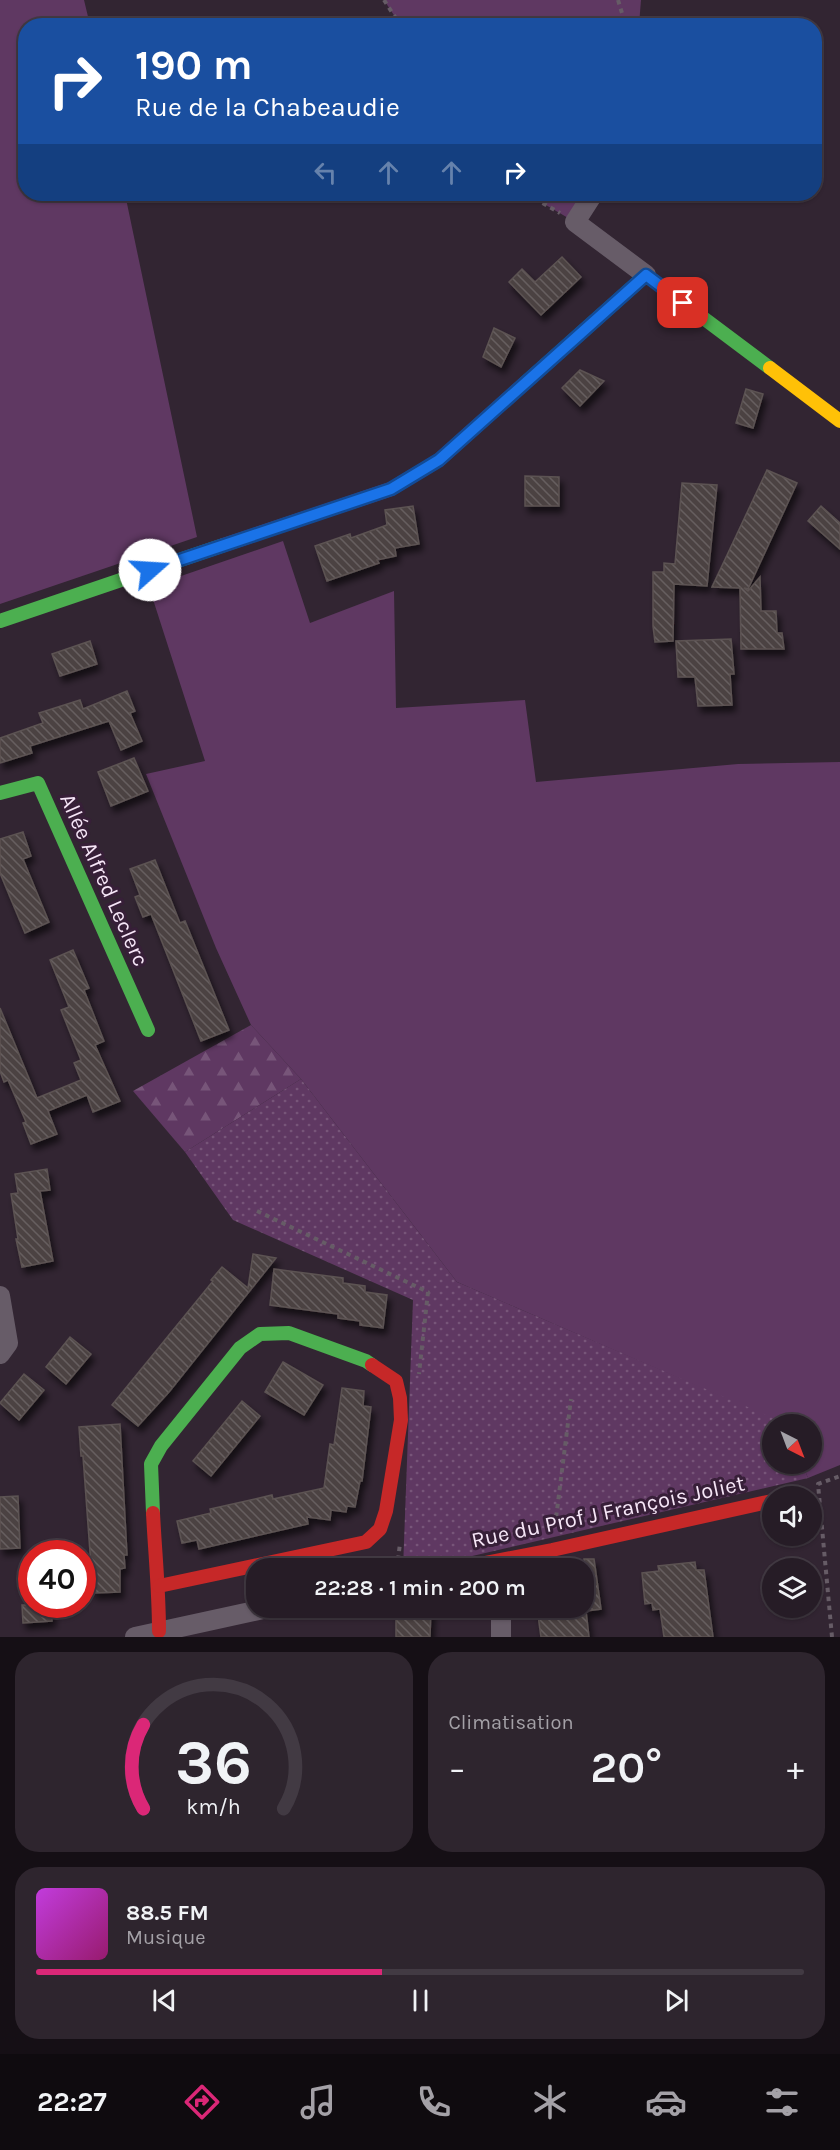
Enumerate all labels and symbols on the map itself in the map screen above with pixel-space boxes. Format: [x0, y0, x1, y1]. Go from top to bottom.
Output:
pin [657, 277, 708, 328]
position arrow [118, 538, 182, 602]
street label: Allée Alfred Leclerc [54, 790, 154, 970]
north arrow [762, 1414, 822, 1474]
street label: Rue du Prof J François Joliet [469, 1470, 747, 1554]
speed limit sign: 40 [18, 1540, 96, 1618]

